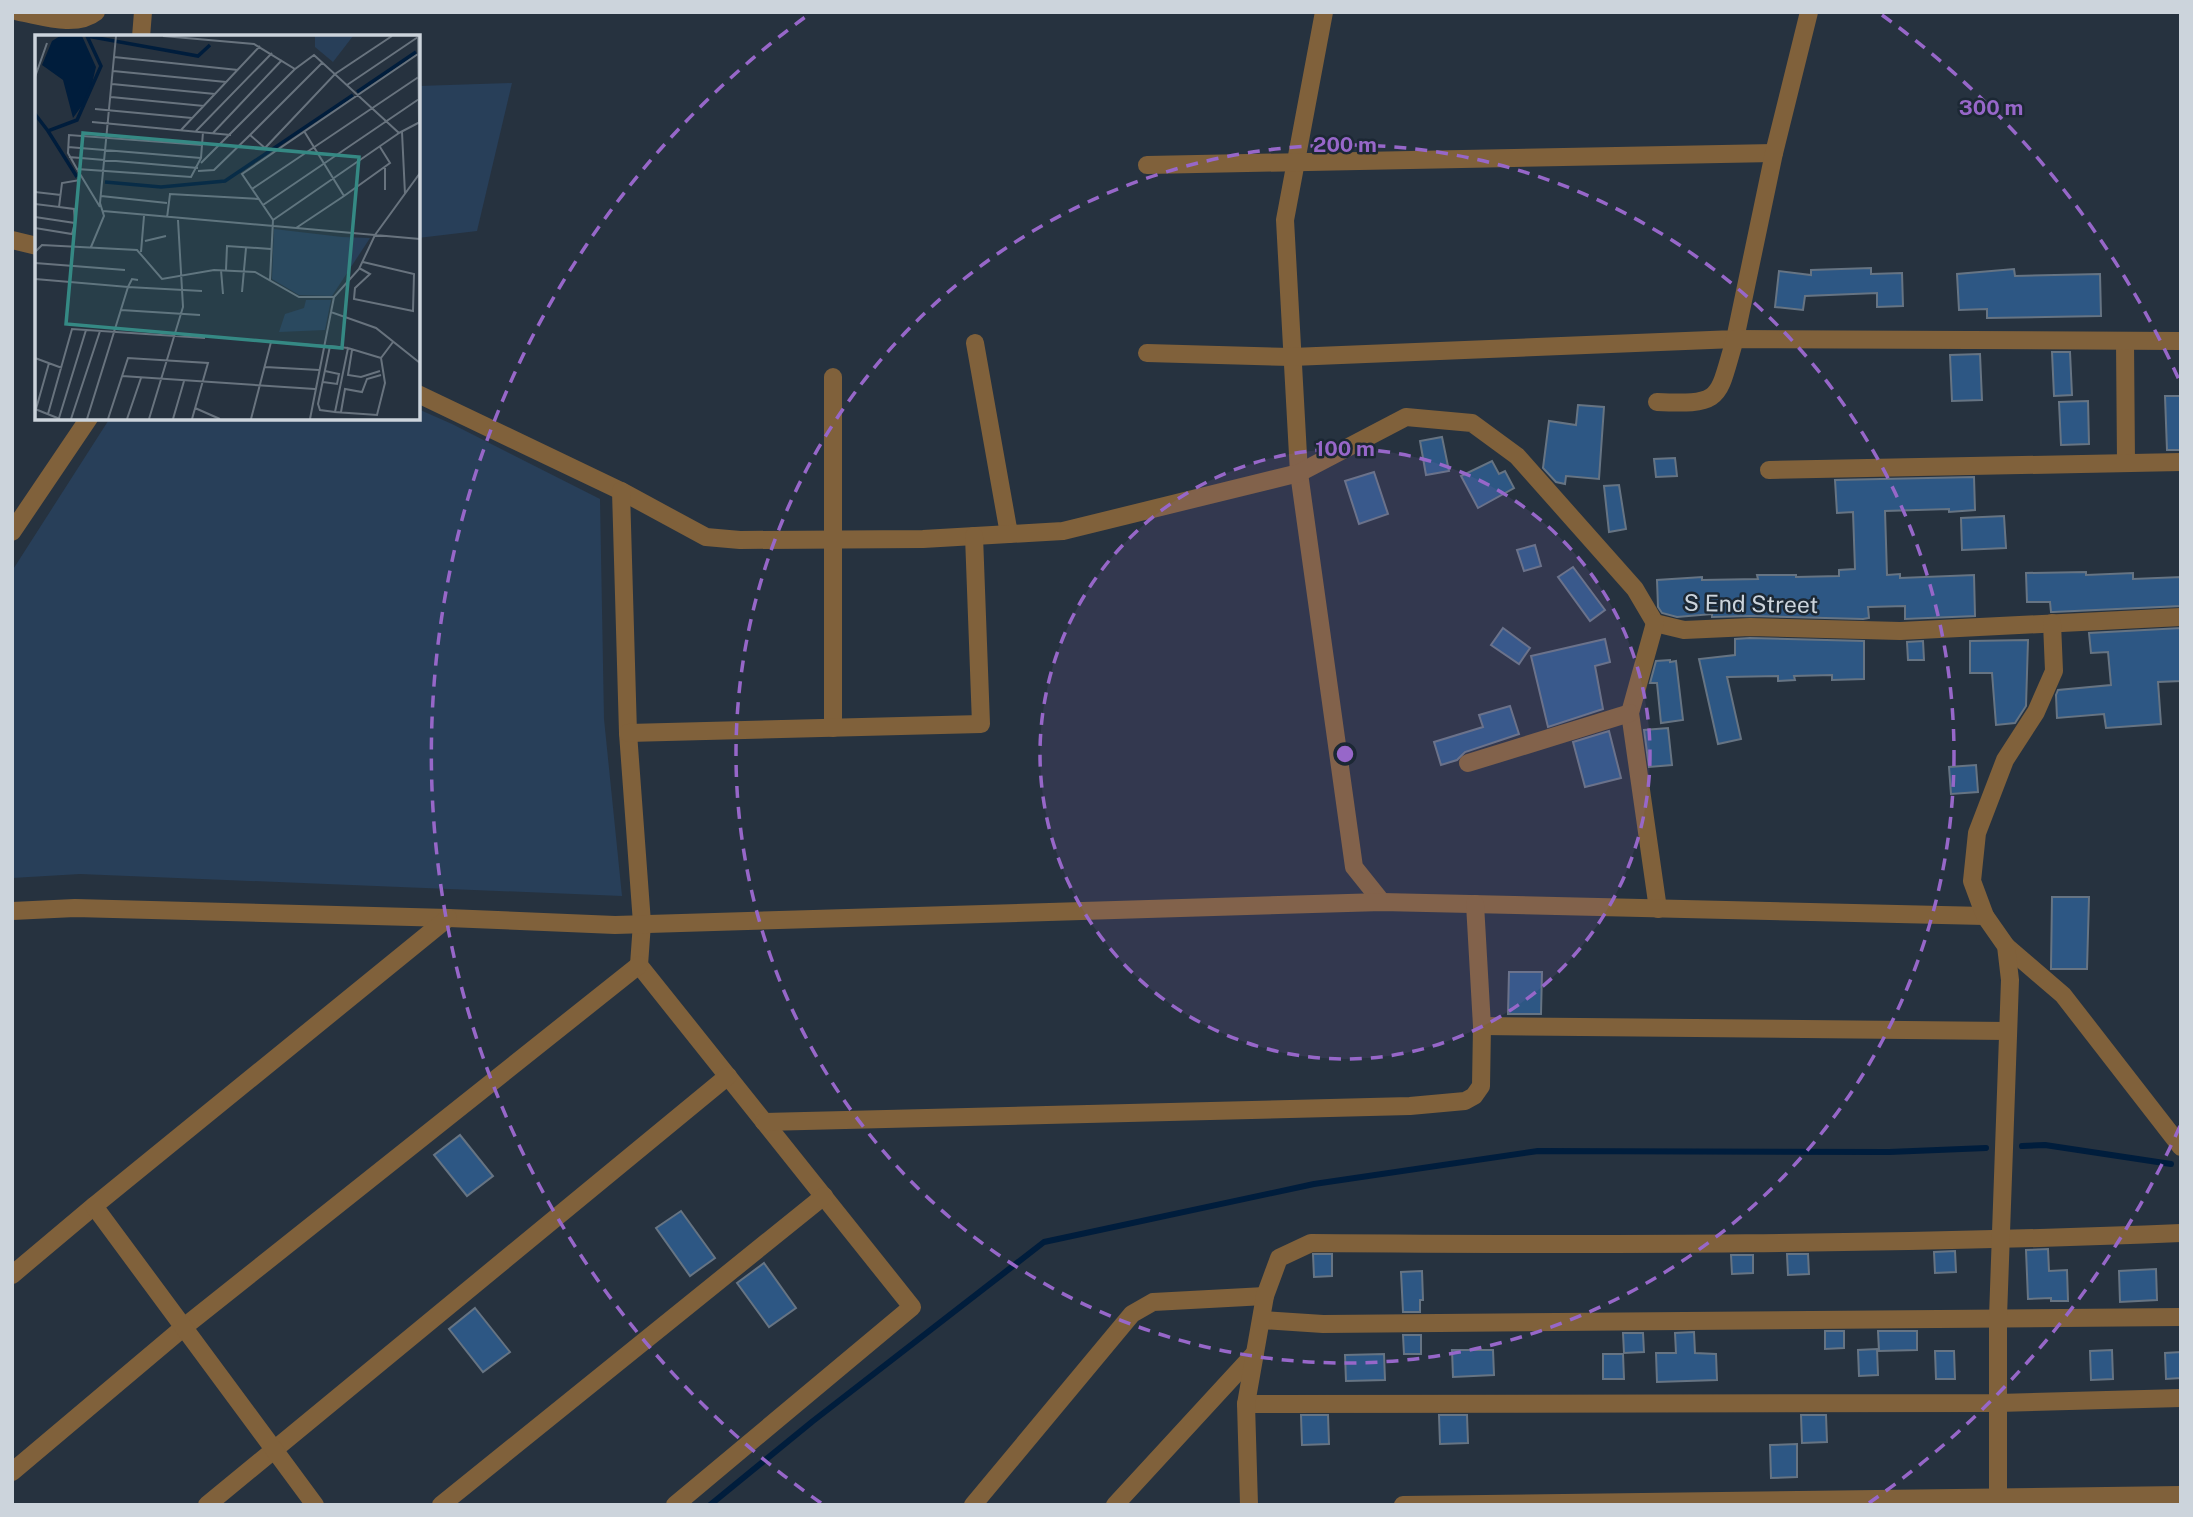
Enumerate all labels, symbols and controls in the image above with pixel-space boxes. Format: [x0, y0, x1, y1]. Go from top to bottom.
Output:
inset map [35, 35, 420, 420]
text: 300 m [1959, 95, 2023, 120]
text: 200 m [1313, 132, 1377, 157]
text: 100 m [1315, 436, 1375, 461]
street label: S End Street [1683, 589, 1819, 618]
centre of rings [1333, 742, 1357, 766]

